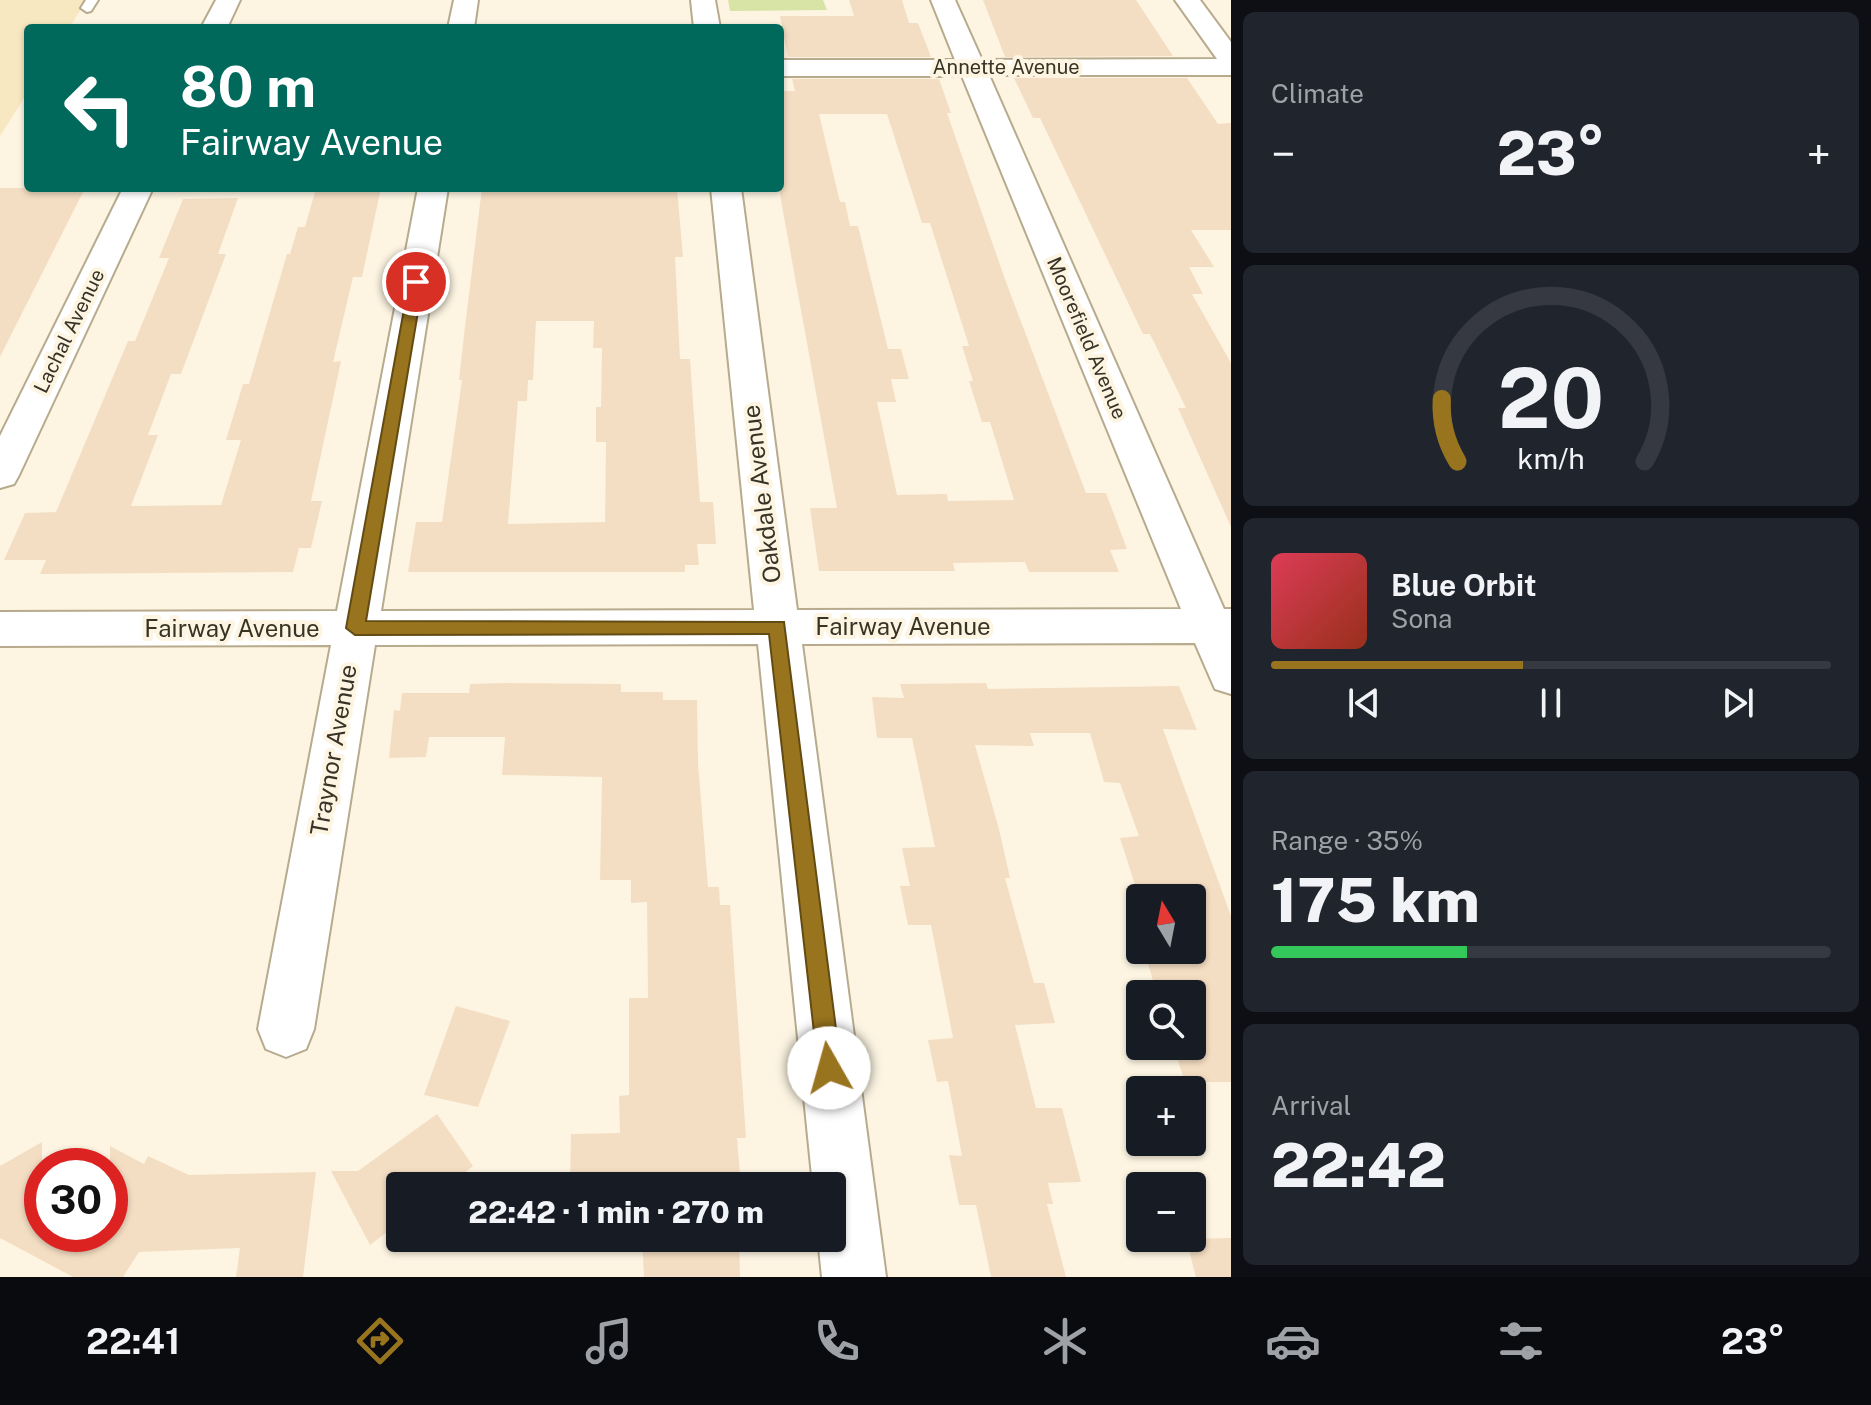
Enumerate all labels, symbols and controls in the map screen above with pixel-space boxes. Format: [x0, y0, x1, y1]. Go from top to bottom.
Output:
text: 80 m [180, 54, 316, 120]
street label: Annette Avenue [932, 55, 1080, 79]
icon: left [48, 56, 152, 160]
text: Climate [1271, 78, 1364, 109]
text: 23° [1497, 118, 1605, 189]
text: Fairway Avenue [180, 121, 443, 163]
text: − [1271, 128, 1295, 180]
text: + [1807, 128, 1831, 180]
pin [382, 248, 450, 316]
street label: Moorefield Avenue [1042, 253, 1132, 423]
icon: arrive [394, 260, 438, 304]
street label: Lachal Avenue [29, 265, 109, 397]
text: 20 [1498, 348, 1604, 446]
street label: Oakdale Avenue [736, 403, 786, 585]
text: km/h [1517, 442, 1585, 475]
text: Blue Orbit [1391, 567, 1537, 603]
text: Sona [1391, 603, 1452, 634]
street label: Fairway Avenue [815, 612, 991, 640]
street label: Fairway Avenue [144, 614, 320, 642]
street label: Traynor Avenue [304, 662, 362, 838]
icon: previous [1342, 681, 1386, 725]
icon: pause [1529, 681, 1573, 725]
icon: next [1716, 681, 1760, 725]
text: Range · 35% [1271, 825, 1423, 856]
text: 175 km [1271, 865, 1480, 936]
north arrow [1126, 884, 1206, 964]
map controls [1126, 884, 1206, 1252]
button: search [1126, 980, 1206, 1060]
position arrow [787, 1026, 871, 1110]
button: + [1126, 1076, 1206, 1156]
text: Arrival [1271, 1090, 1351, 1121]
text: 22:42 [1271, 1130, 1446, 1201]
speed limit sign: 30 [24, 1148, 128, 1252]
button: − [1126, 1172, 1206, 1252]
text: 22:42 · 1 min · 270 m [468, 1194, 764, 1230]
icon: directions [352, 1313, 408, 1369]
icon: music [581, 1313, 637, 1369]
icon: phone [809, 1313, 865, 1369]
icon: climate [1037, 1313, 1093, 1369]
icon: car [1265, 1313, 1321, 1369]
icon: filters [1493, 1313, 1549, 1369]
text: 22:41 [86, 1320, 180, 1362]
text: 23° [1721, 1320, 1785, 1362]

